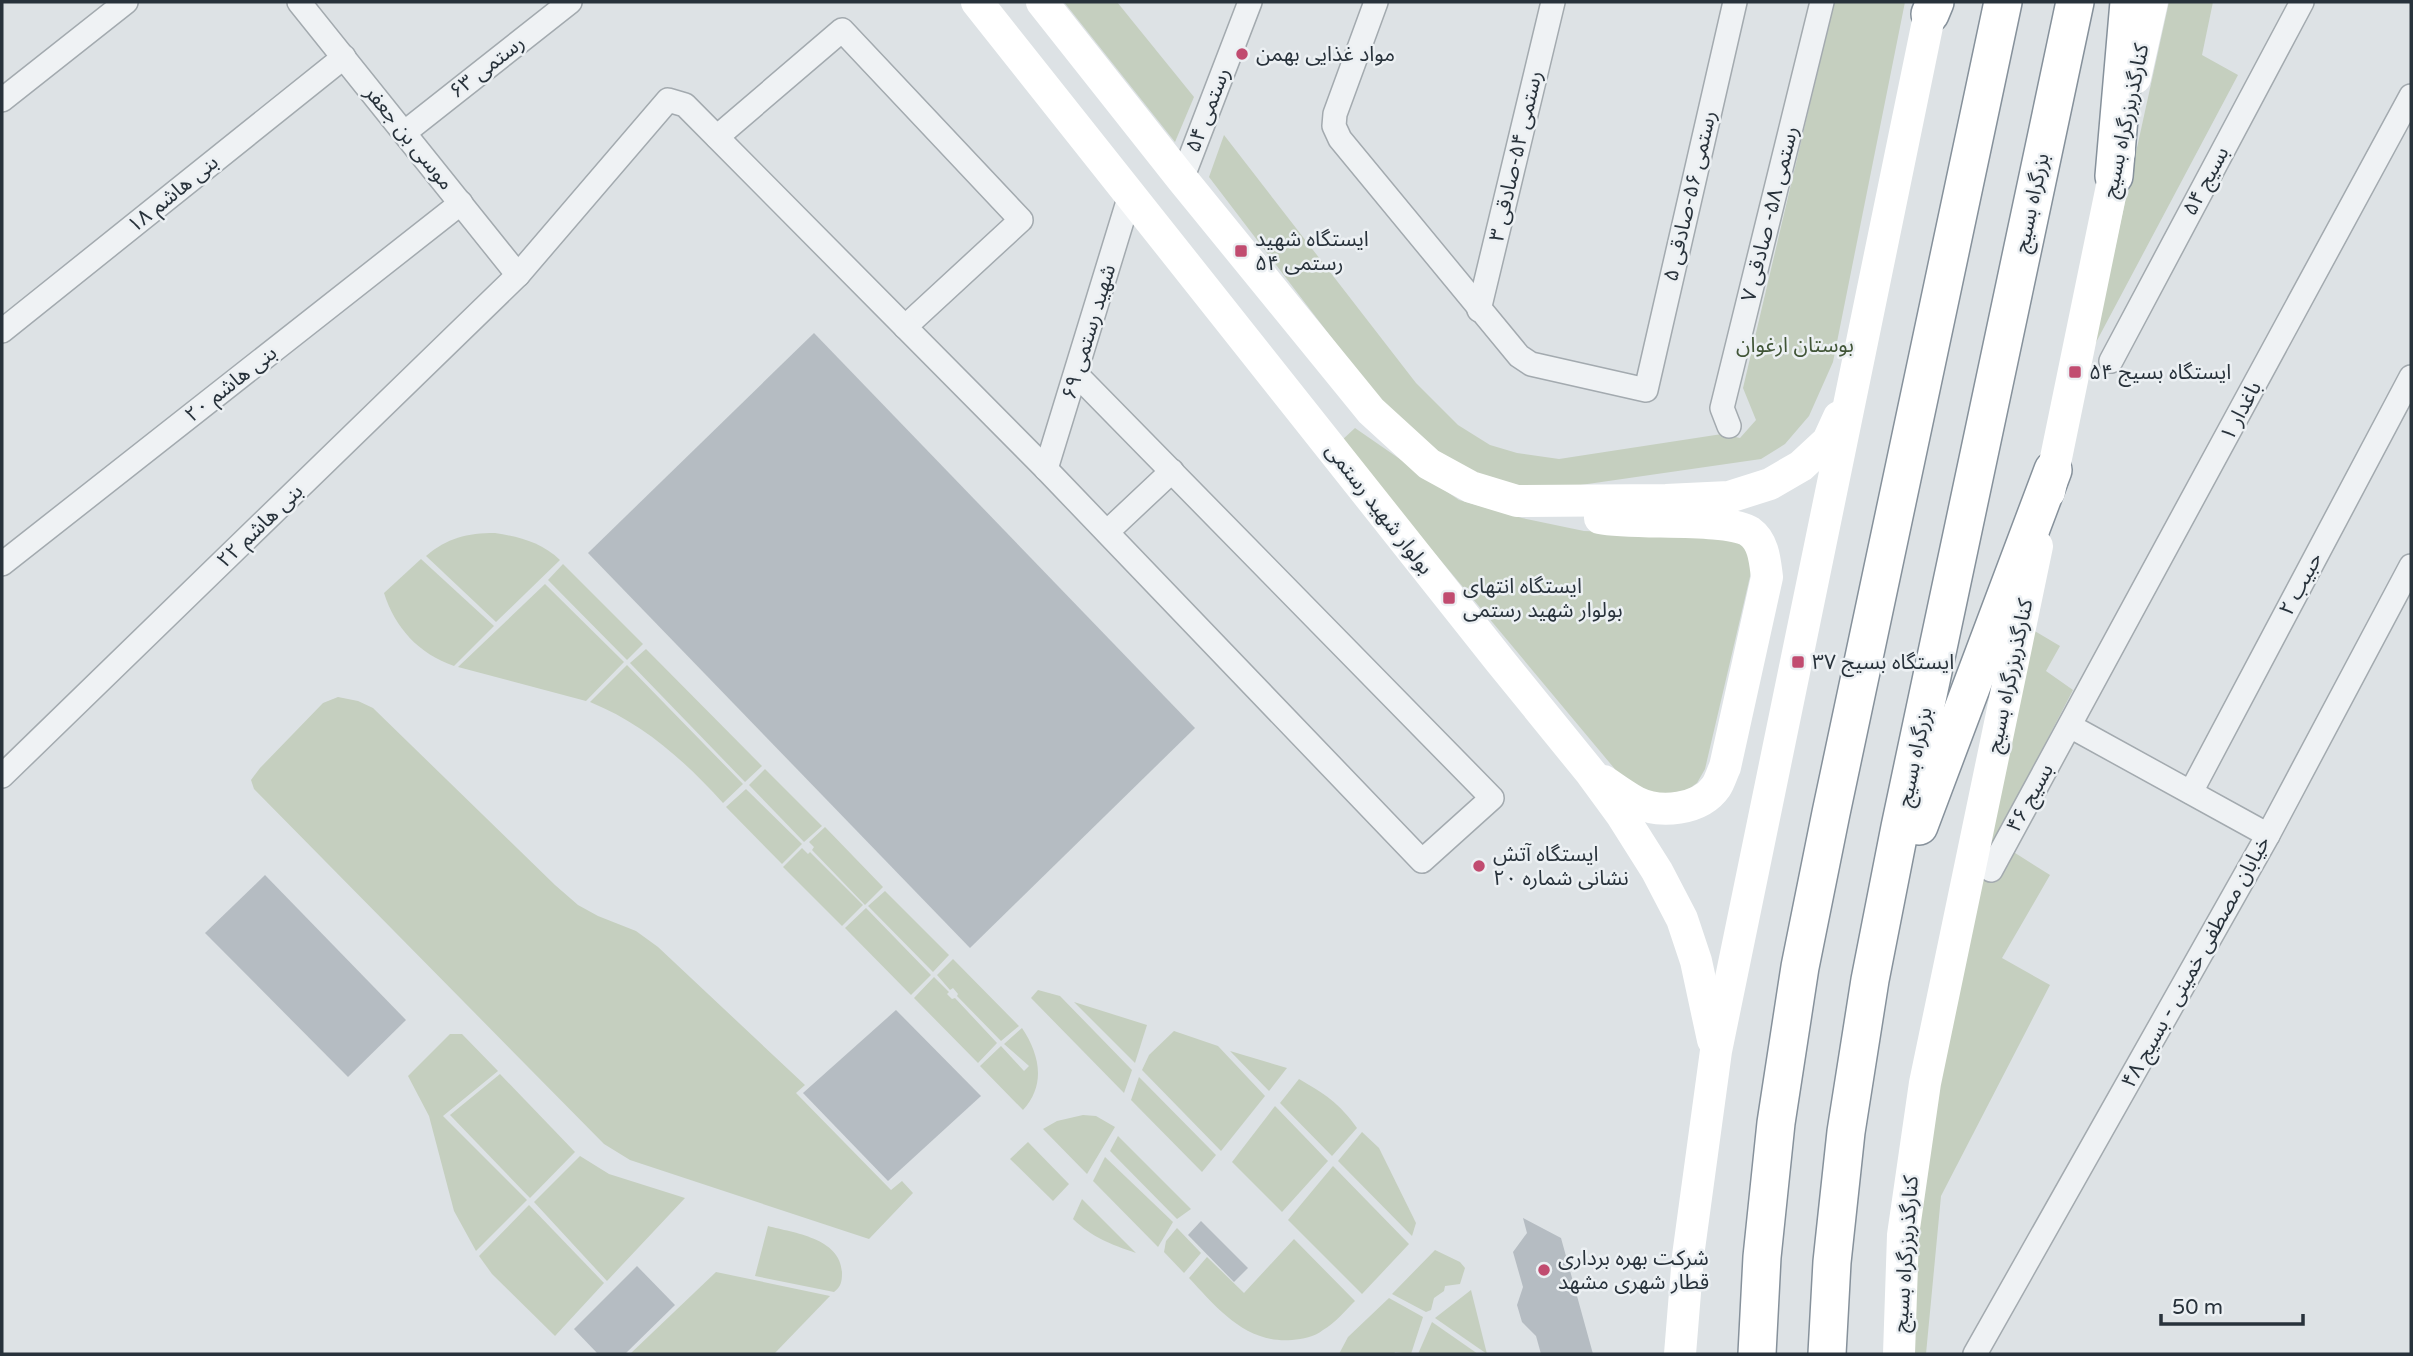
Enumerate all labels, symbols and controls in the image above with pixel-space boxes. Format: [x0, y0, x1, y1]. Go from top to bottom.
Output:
street label: رستمی ۶۳ [444, 30, 530, 104]
street label: کنارگذربزرگراه بسیج [2097, 41, 2157, 201]
place label: مواد غذایی بهمن [1256, 42, 1395, 67]
marker: مواد غذایی بهمن [1234, 46, 1250, 62]
street label: رستمی ۵۴ [1180, 64, 1236, 156]
street label: رستمی ۵۴-صادقی ۳ [1484, 68, 1548, 244]
street label: موسی بن جعفر [359, 80, 459, 195]
street label: رستمی ۵۶-صادقی ۵ [1658, 108, 1722, 284]
street label: رستمی ۵۸- صادقی ۷ [1736, 124, 1804, 304]
street label: بسیج ۵۴ [2177, 142, 2236, 221]
street label: بنی هاشم ۱۸ [123, 150, 225, 240]
street label: بزرگراه بسیج [2009, 151, 2057, 256]
place label: ایستگاه شهید رستمی ۵۴ [1255, 227, 1369, 276]
marker: ایستگاه شهید رستمی ۵۴ [1233, 243, 1249, 259]
street label: شهید رستمی ۶۹ [1057, 261, 1121, 403]
park label: بوستان ارغوان [1736, 333, 1854, 358]
street label: بنی هاشم ۲۰ [180, 340, 283, 429]
place label: ایستگاه بسیج ۵۴ [2089, 360, 2231, 387]
marker: ایستگاه بسیج ۵۴ [2067, 364, 2083, 380]
street label: باغدار ۱ [2215, 377, 2267, 445]
street label: بولوار شهید رستمی [1320, 438, 1438, 580]
street label: بنی هاشم ۲۲ [212, 479, 310, 575]
street label: حبیب ۲ [2274, 548, 2328, 620]
place label: ایستگاه انتهای بولوار شهید رستمی [1463, 574, 1623, 623]
marker: ایستگاه انتهای بولوار شهید رستمی [1441, 590, 1457, 606]
street label: کنارگذربزرگراه بسیج [1981, 596, 2041, 756]
place label: ایستگاه بسیج ۳۷ [1812, 650, 1954, 677]
marker: ایستگاه بسیج ۳۷ [1790, 654, 1806, 670]
street label: بزرگراه بسیج [1892, 705, 1940, 810]
street label: بسیج ۴۶ [2001, 759, 2061, 838]
street label: خیابان مصطفی خمینی - بسیج ۴۸ [2116, 832, 2278, 1093]
place label: ایستگاه آتش نشانی شماره ۲۰ [1493, 842, 1629, 891]
marker: ایستگاه آتش نشانی شماره ۲۰ [1471, 858, 1487, 874]
street label: کنارگذربزرگراه بسیج [1888, 1175, 1926, 1333]
place label: شرکت بهره برداری قطار شهری مشهد [1558, 1246, 1709, 1295]
marker: شرکت بهره برداری قطار شهری مشهد [1536, 1262, 1552, 1278]
scale bar [2161, 1282, 2303, 1326]
text: 50 m [2172, 1295, 2223, 1320]

